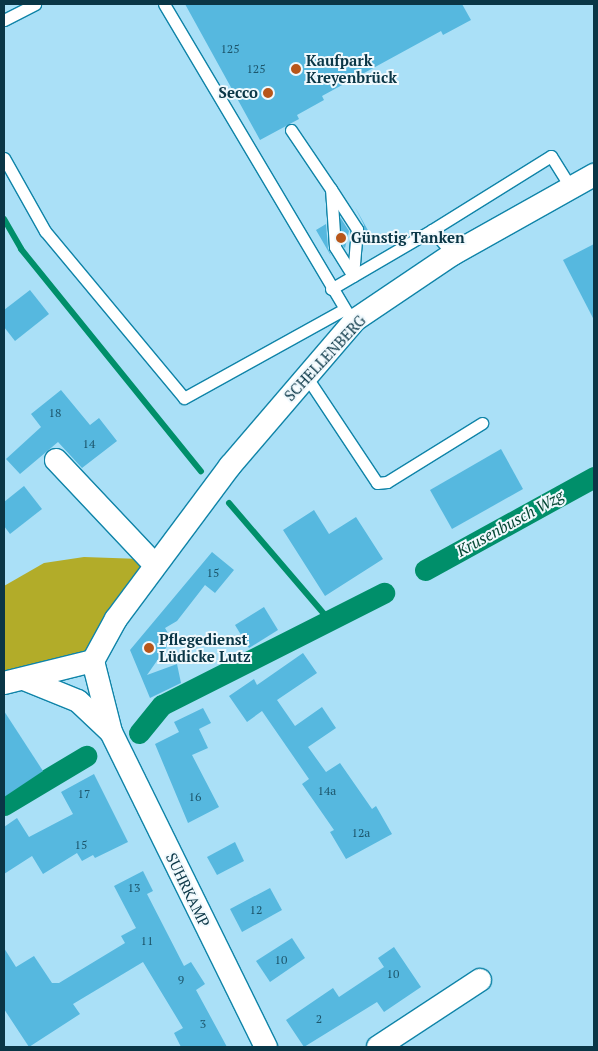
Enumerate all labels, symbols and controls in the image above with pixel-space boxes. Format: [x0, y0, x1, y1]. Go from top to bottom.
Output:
house number: 125 [220, 42, 240, 56]
place label: Kaufpark Kreyenbrück [306, 51, 397, 86]
house number: 125 [246, 62, 266, 76]
marker: Kaufpark Kreyenbrück [290, 63, 302, 75]
place label: Secco [219, 84, 258, 102]
marker: Secco [262, 87, 274, 99]
place label: Günstig Tanken [351, 229, 465, 247]
marker: Günstig Tanken [335, 232, 347, 244]
street label: SCHELLENBERG [281, 311, 369, 405]
house number: 18 [49, 406, 61, 420]
house number: 14 [83, 437, 95, 451]
water label: Krusenbusch Wzg [453, 486, 567, 560]
house number: 15 [207, 566, 219, 580]
place label: Pflegedienst Lüdicke Lutz [159, 630, 251, 665]
marker: Pflegedienst Lüdicke Lutz [143, 642, 155, 654]
house number: 14a [318, 784, 336, 798]
house number: 17 [78, 787, 90, 801]
house number: 16 [189, 790, 201, 804]
house number: 12a [352, 826, 370, 840]
house number: 15 [75, 838, 87, 852]
street label: SUHRKAMP [162, 850, 214, 930]
house number: 13 [128, 881, 140, 895]
house number: 12 [250, 903, 262, 917]
house number: 11 [141, 934, 153, 948]
house number: 10 [275, 953, 287, 967]
house number: 10 [387, 967, 399, 981]
house number: 9 [178, 973, 184, 987]
house number: 2 [316, 1012, 322, 1026]
house number: 3 [200, 1017, 206, 1031]

